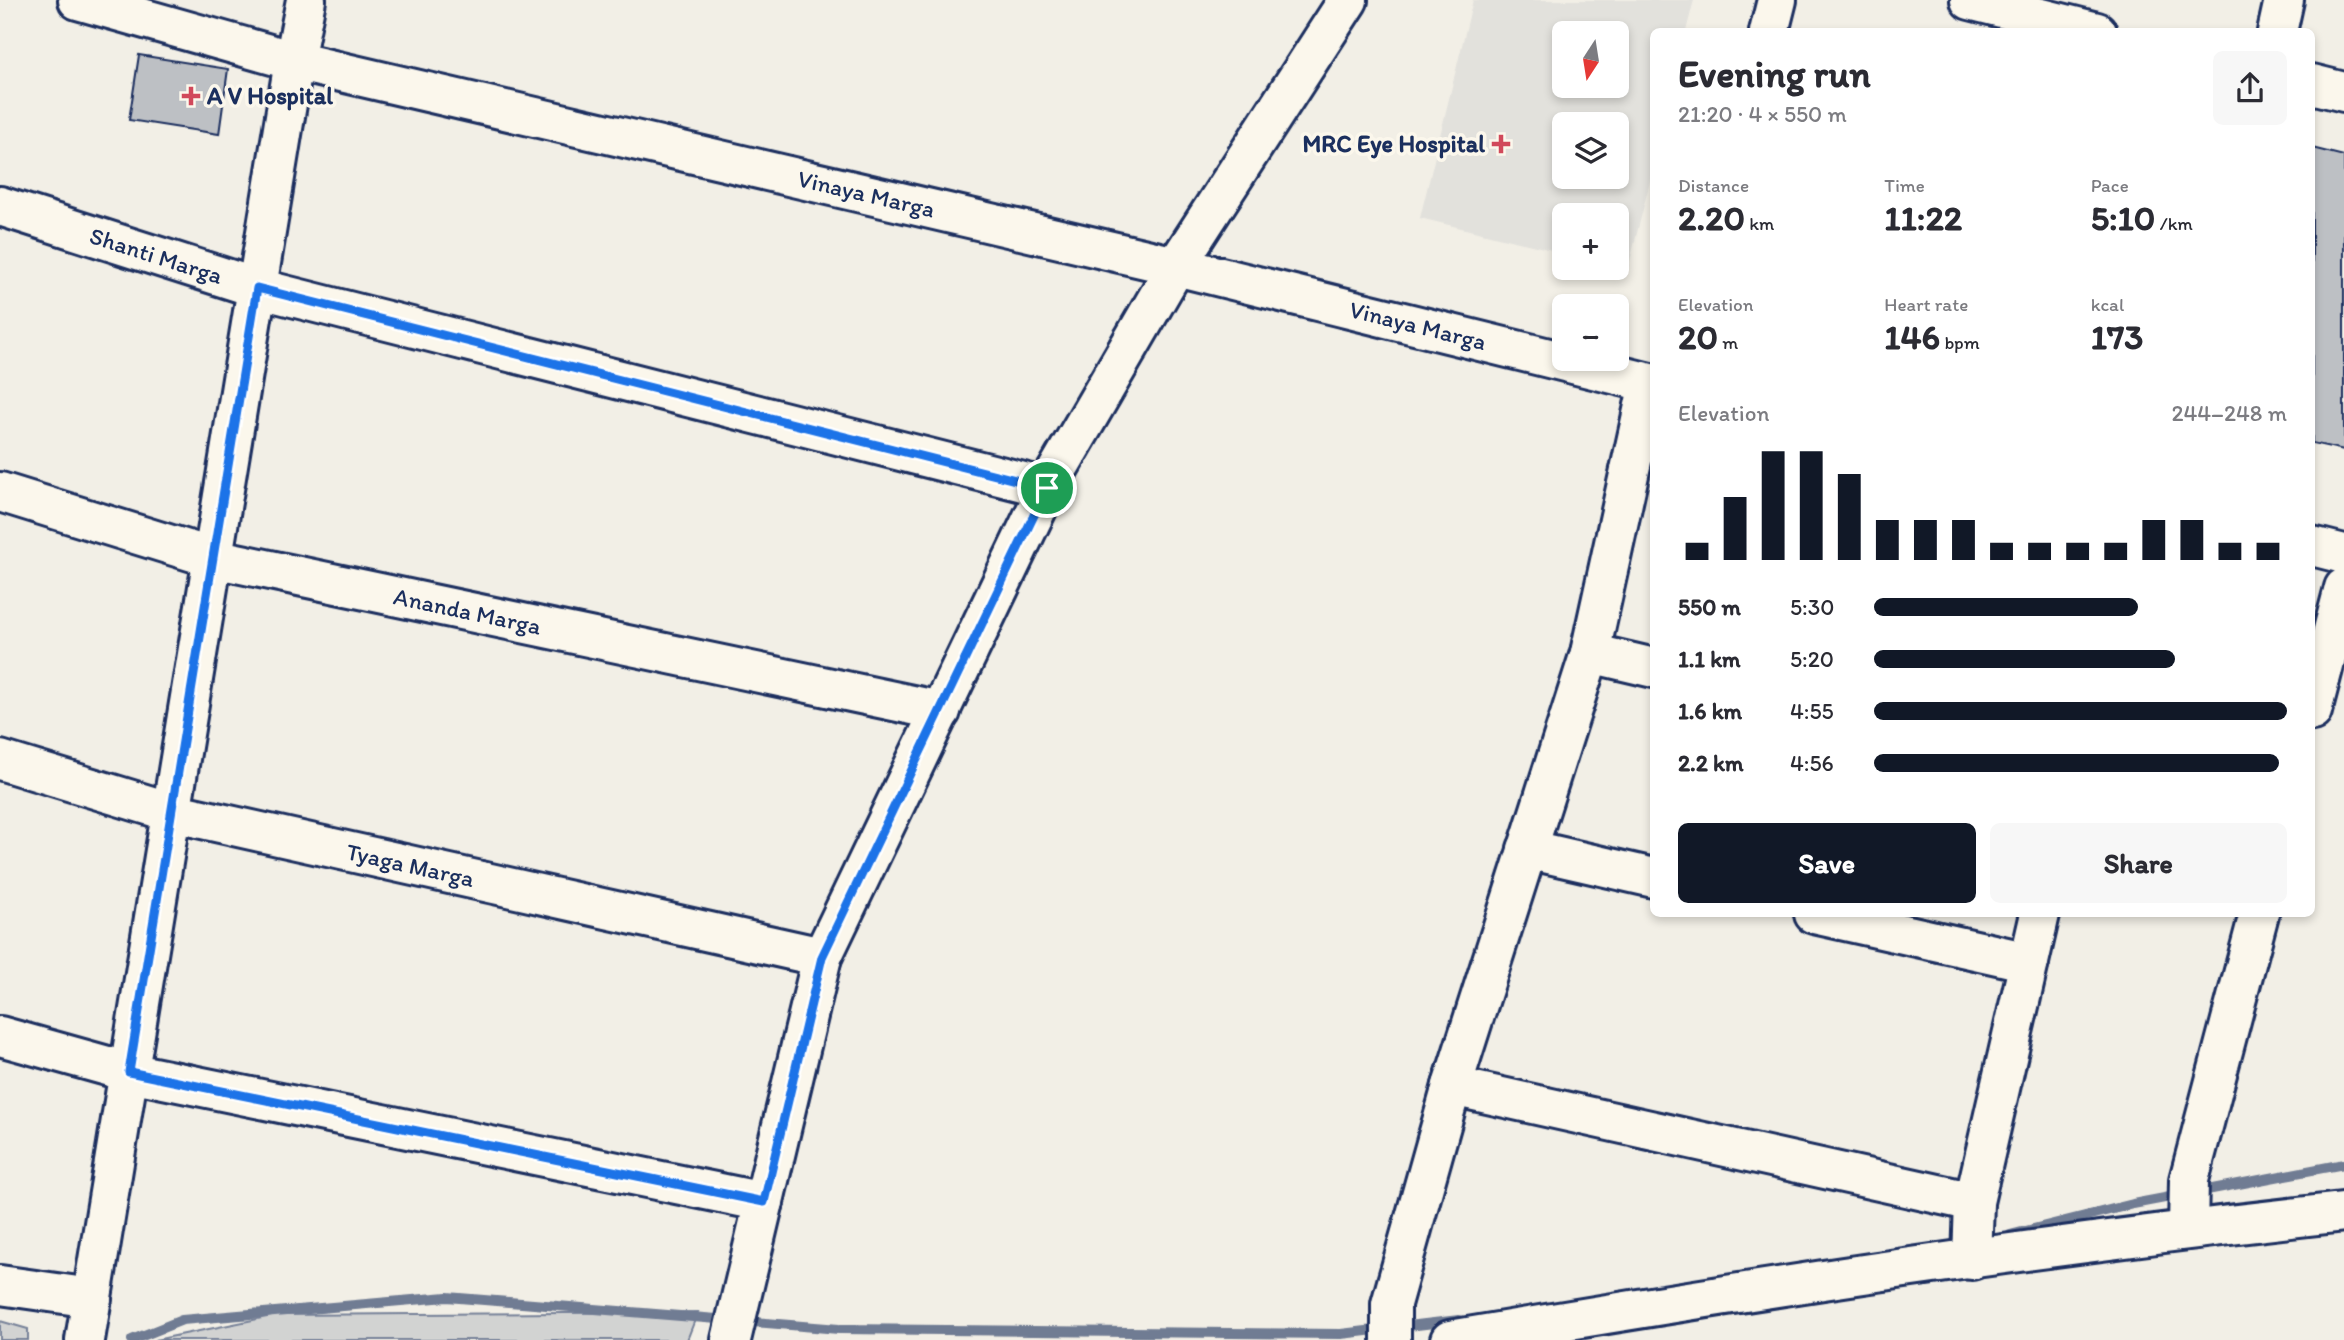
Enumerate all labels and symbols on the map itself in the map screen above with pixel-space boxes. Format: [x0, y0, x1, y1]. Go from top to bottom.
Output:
north arrow [1552, 21, 1629, 98]
place label: A V Hospital [206, 81, 333, 111]
marker: A V Hospital [181, 86, 201, 106]
place label: MRC Eye Hospital [1302, 129, 1485, 159]
marker: MRC Eye Hospital [1491, 134, 1511, 154]
street label: Vinaya Marga [795, 164, 938, 224]
street label: Shanti Marga [86, 221, 227, 290]
street label: Vinaya Marga [1347, 294, 1489, 356]
pin [1017, 458, 1077, 518]
street label: Ananda Marga [391, 581, 544, 641]
street label: Tyaga Marga [344, 837, 478, 893]

